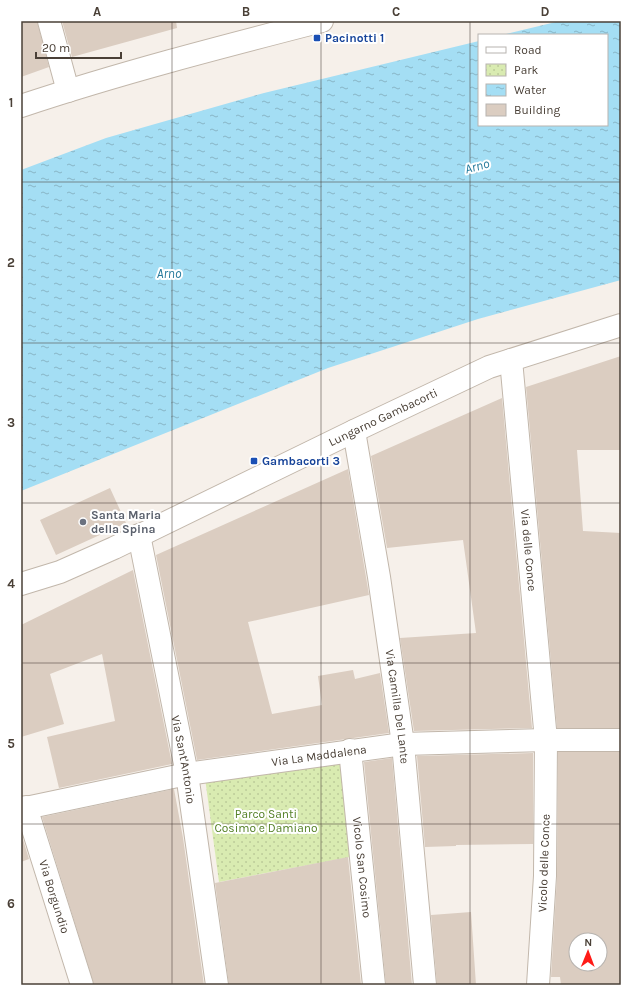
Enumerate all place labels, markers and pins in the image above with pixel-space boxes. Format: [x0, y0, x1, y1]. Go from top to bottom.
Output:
place label: Pacinotti 1 [325, 31, 384, 45]
marker: Pacinotti 1 [312, 33, 322, 43]
place label: Gambacorti 3 [262, 454, 340, 468]
marker: Gambacorti 3 [249, 456, 259, 466]
place label: Santa Maria della Spina [91, 508, 161, 536]
marker: Santa Maria della Spina [78, 517, 88, 527]

